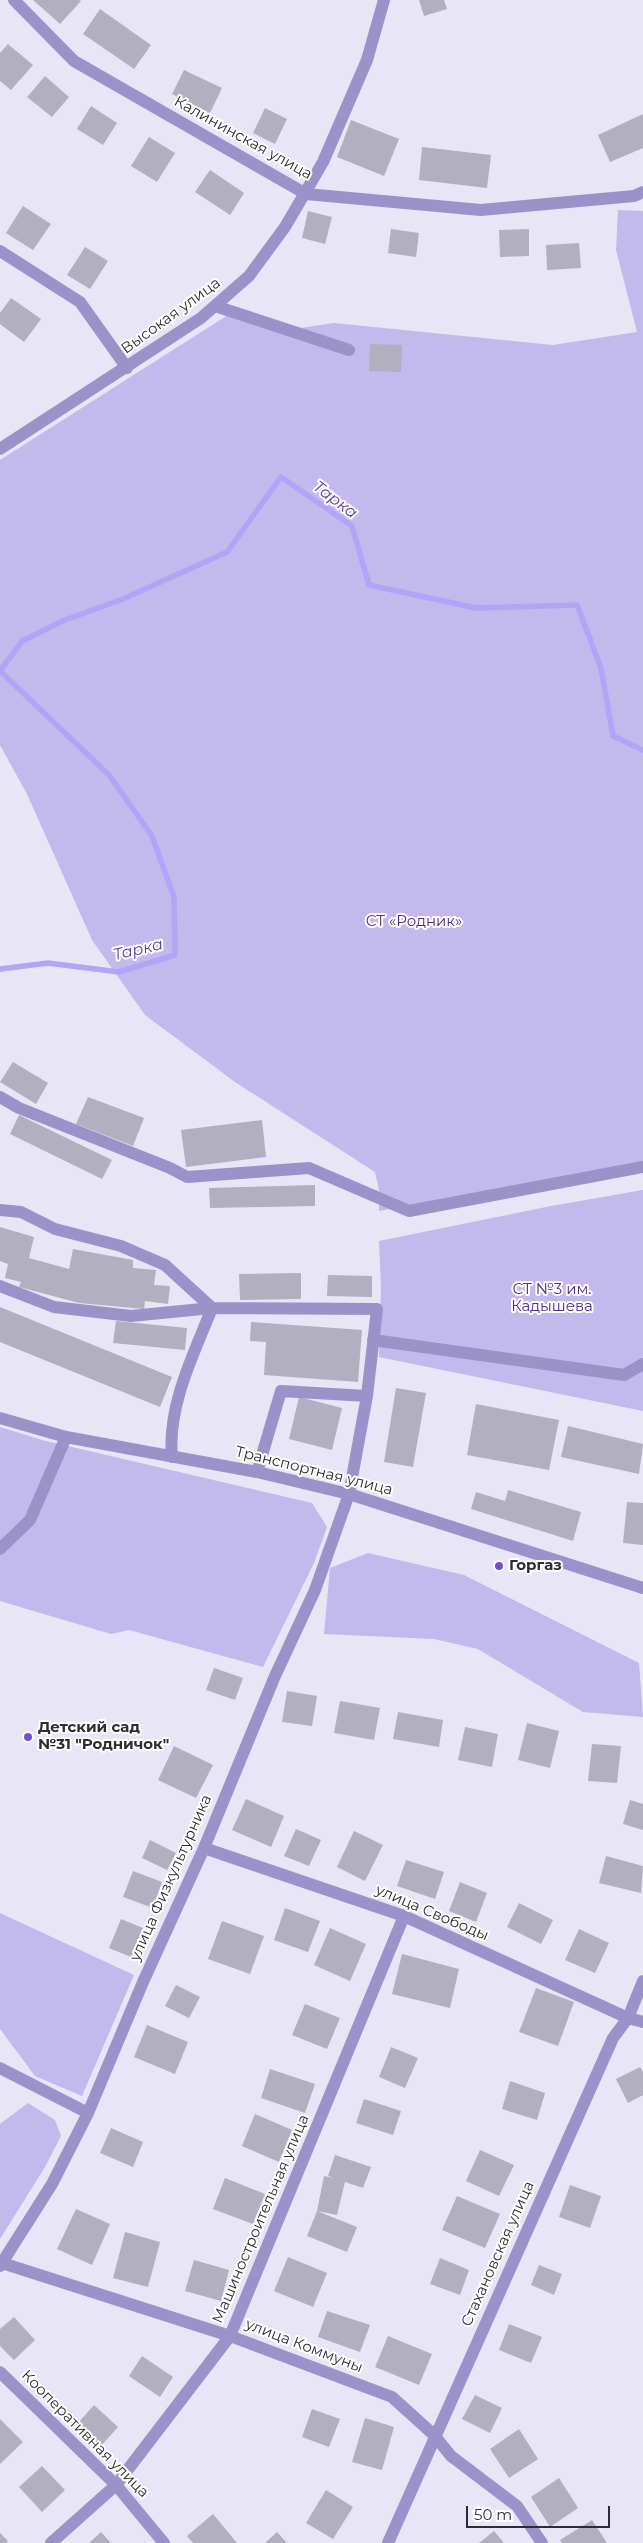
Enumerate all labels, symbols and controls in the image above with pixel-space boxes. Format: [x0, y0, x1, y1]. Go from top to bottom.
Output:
street label: Калининская улица [171, 93, 315, 183]
street label: Высокая улица [118, 274, 224, 358]
water label: Тарка [309, 477, 361, 523]
park label: СТ «Родник» [366, 913, 462, 931]
water label: Тарка [111, 935, 165, 965]
park label: СТ №3 им. Кадышева [511, 1281, 593, 1316]
street label: Транспортная улица [233, 1443, 395, 1499]
place label: Горгаз [509, 1557, 562, 1575]
marker: Горгаз [493, 1560, 505, 1572]
place label: Детский сад №31 "Родничок" [38, 1719, 169, 1754]
marker: Детский сад №31 "Родничок" [22, 1731, 34, 1743]
street label: улица Физкультурника [126, 1792, 216, 1964]
street label: улица Свободы [373, 1881, 491, 1945]
street label: Машиностроительная улица [209, 2112, 313, 2326]
street label: Стахановская улица [458, 2179, 538, 2329]
street label: улица Коммуны [243, 2315, 365, 2377]
street label: Кооперативная улица [18, 2367, 152, 2501]
scale bar [468, 2496, 612, 2528]
text: 50 m [474, 2505, 512, 2524]

